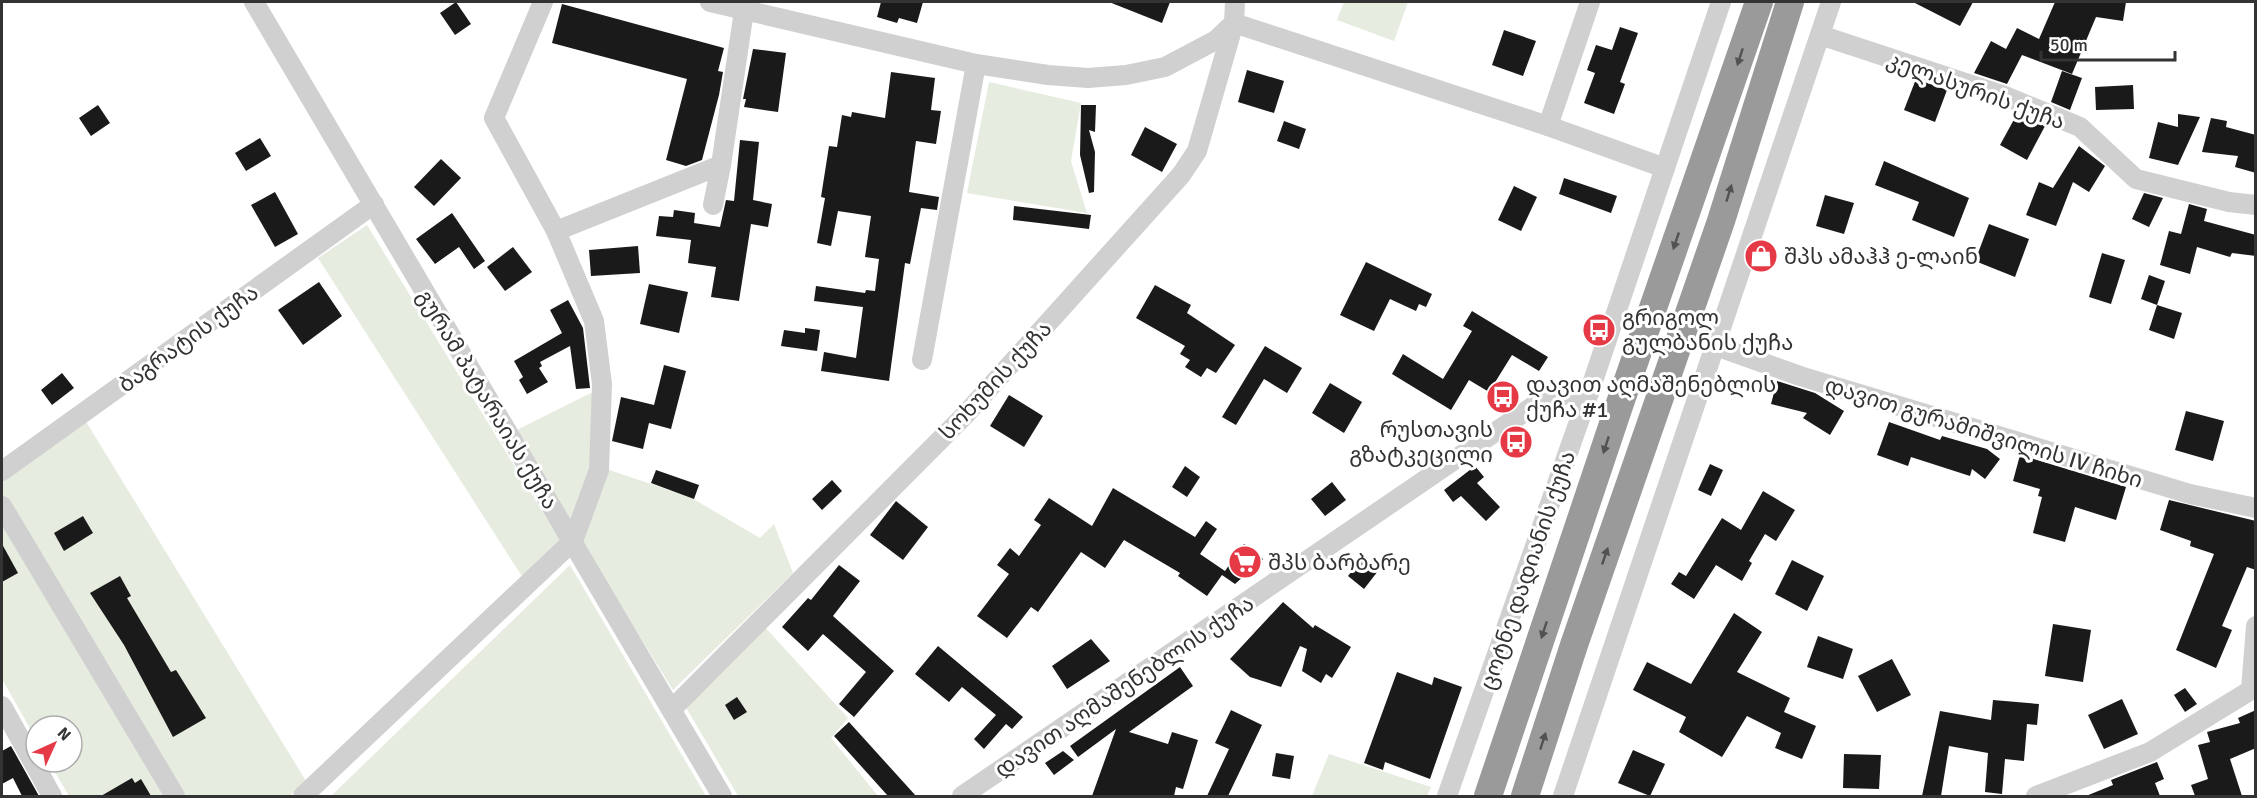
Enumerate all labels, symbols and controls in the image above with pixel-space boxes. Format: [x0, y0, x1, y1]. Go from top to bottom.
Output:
scale bar [2041, 24, 2174, 62]
text: 50 m [2050, 34, 2088, 56]
street label: კელასურის ქუჩა [1883, 46, 2068, 135]
one-way arrow [1735, 48, 1744, 66]
one-way arrow [1725, 184, 1735, 202]
one-way arrow [1671, 232, 1681, 250]
shop icon: შპს ამაჰჰ ე-ლაინ [1743, 238, 1779, 274]
place label: შპს ამაჰჰ ე-ლაინ [1784, 243, 1978, 270]
street label: ბაგრატის ქუჩა [113, 279, 264, 398]
street label: გურამ პატარაიას ქუჩა [411, 284, 564, 514]
place label: გრიგოლ გულბანის ქუჩა [1622, 304, 1793, 356]
bus stop icon: გრიგოლ გულბანის ქუჩა [1581, 312, 1617, 348]
street label: სოხუმის ქუჩა [933, 315, 1057, 445]
place label: დავით აღმაშენებლის ქუჩა #1 [1526, 371, 1776, 423]
street label: დავით გურამიშვილის IV ჩიხი [1822, 371, 2146, 494]
bus stop icon: დავით აღმაშენებლის ქუჩა #1 [1485, 379, 1521, 415]
place label: რუსთავის გზატკეცილი [1349, 416, 1493, 468]
bus stop icon: რუსთავის გზატკეცილი [1498, 424, 1534, 460]
one-way arrow [1600, 436, 1610, 454]
street label: ცოტნე დადიანის ქუჩა [1474, 447, 1581, 693]
supermarket icon: შპს ბარბარე [1227, 544, 1263, 580]
one-way arrow [1600, 547, 1610, 565]
place label: შპს ბარბარე [1268, 549, 1411, 576]
street label: დავით აღმაშენებლის ქუჩა [990, 589, 1259, 783]
one-way arrow [1538, 621, 1548, 639]
north arrow [24, 714, 84, 774]
text: N [53, 723, 75, 745]
one-way arrow [1539, 732, 1548, 750]

